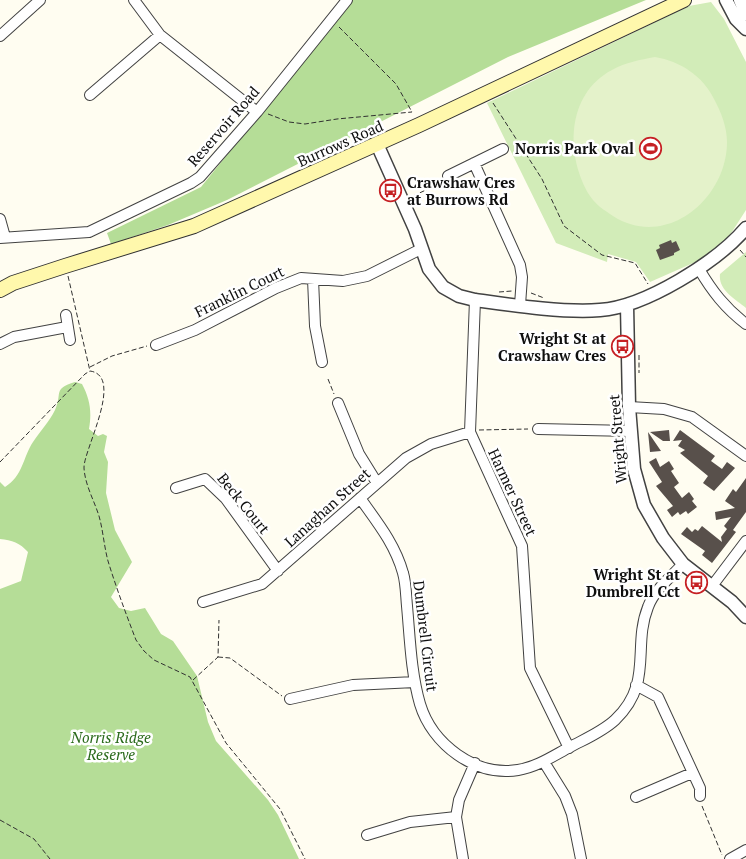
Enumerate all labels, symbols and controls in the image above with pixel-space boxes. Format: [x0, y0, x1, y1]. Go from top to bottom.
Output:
street label: Reservoir Road [183, 82, 263, 170]
street label: Burrows Road [294, 115, 386, 171]
sports icon: Norris Park Oval [638, 136, 662, 160]
place label: Norris Park Oval [515, 138, 634, 158]
place label: Crawshaw Cres at Burrows Rd [407, 172, 515, 209]
bus stop icon: Crawshaw Cres at Burrows Rd [379, 179, 403, 203]
street label: Franklin Court [191, 261, 287, 321]
place label: Wright St at Crawshaw Cres [498, 328, 606, 365]
bus stop icon: Wright St at Crawshaw Cres [610, 335, 634, 359]
street label: Wright Street [603, 393, 631, 484]
street label: Harmer Street [484, 445, 542, 539]
street label: Lanaghan Street [280, 463, 375, 551]
street label: Beck Court [213, 468, 275, 538]
place label: Wright St at Dumbrell Cct [586, 564, 680, 601]
bus stop icon: Wright St at Dumbrell Cct [684, 571, 708, 595]
street label: Dumbrell Circuit [409, 579, 443, 693]
park label: Norris Ridge Reserve [70, 727, 151, 764]

